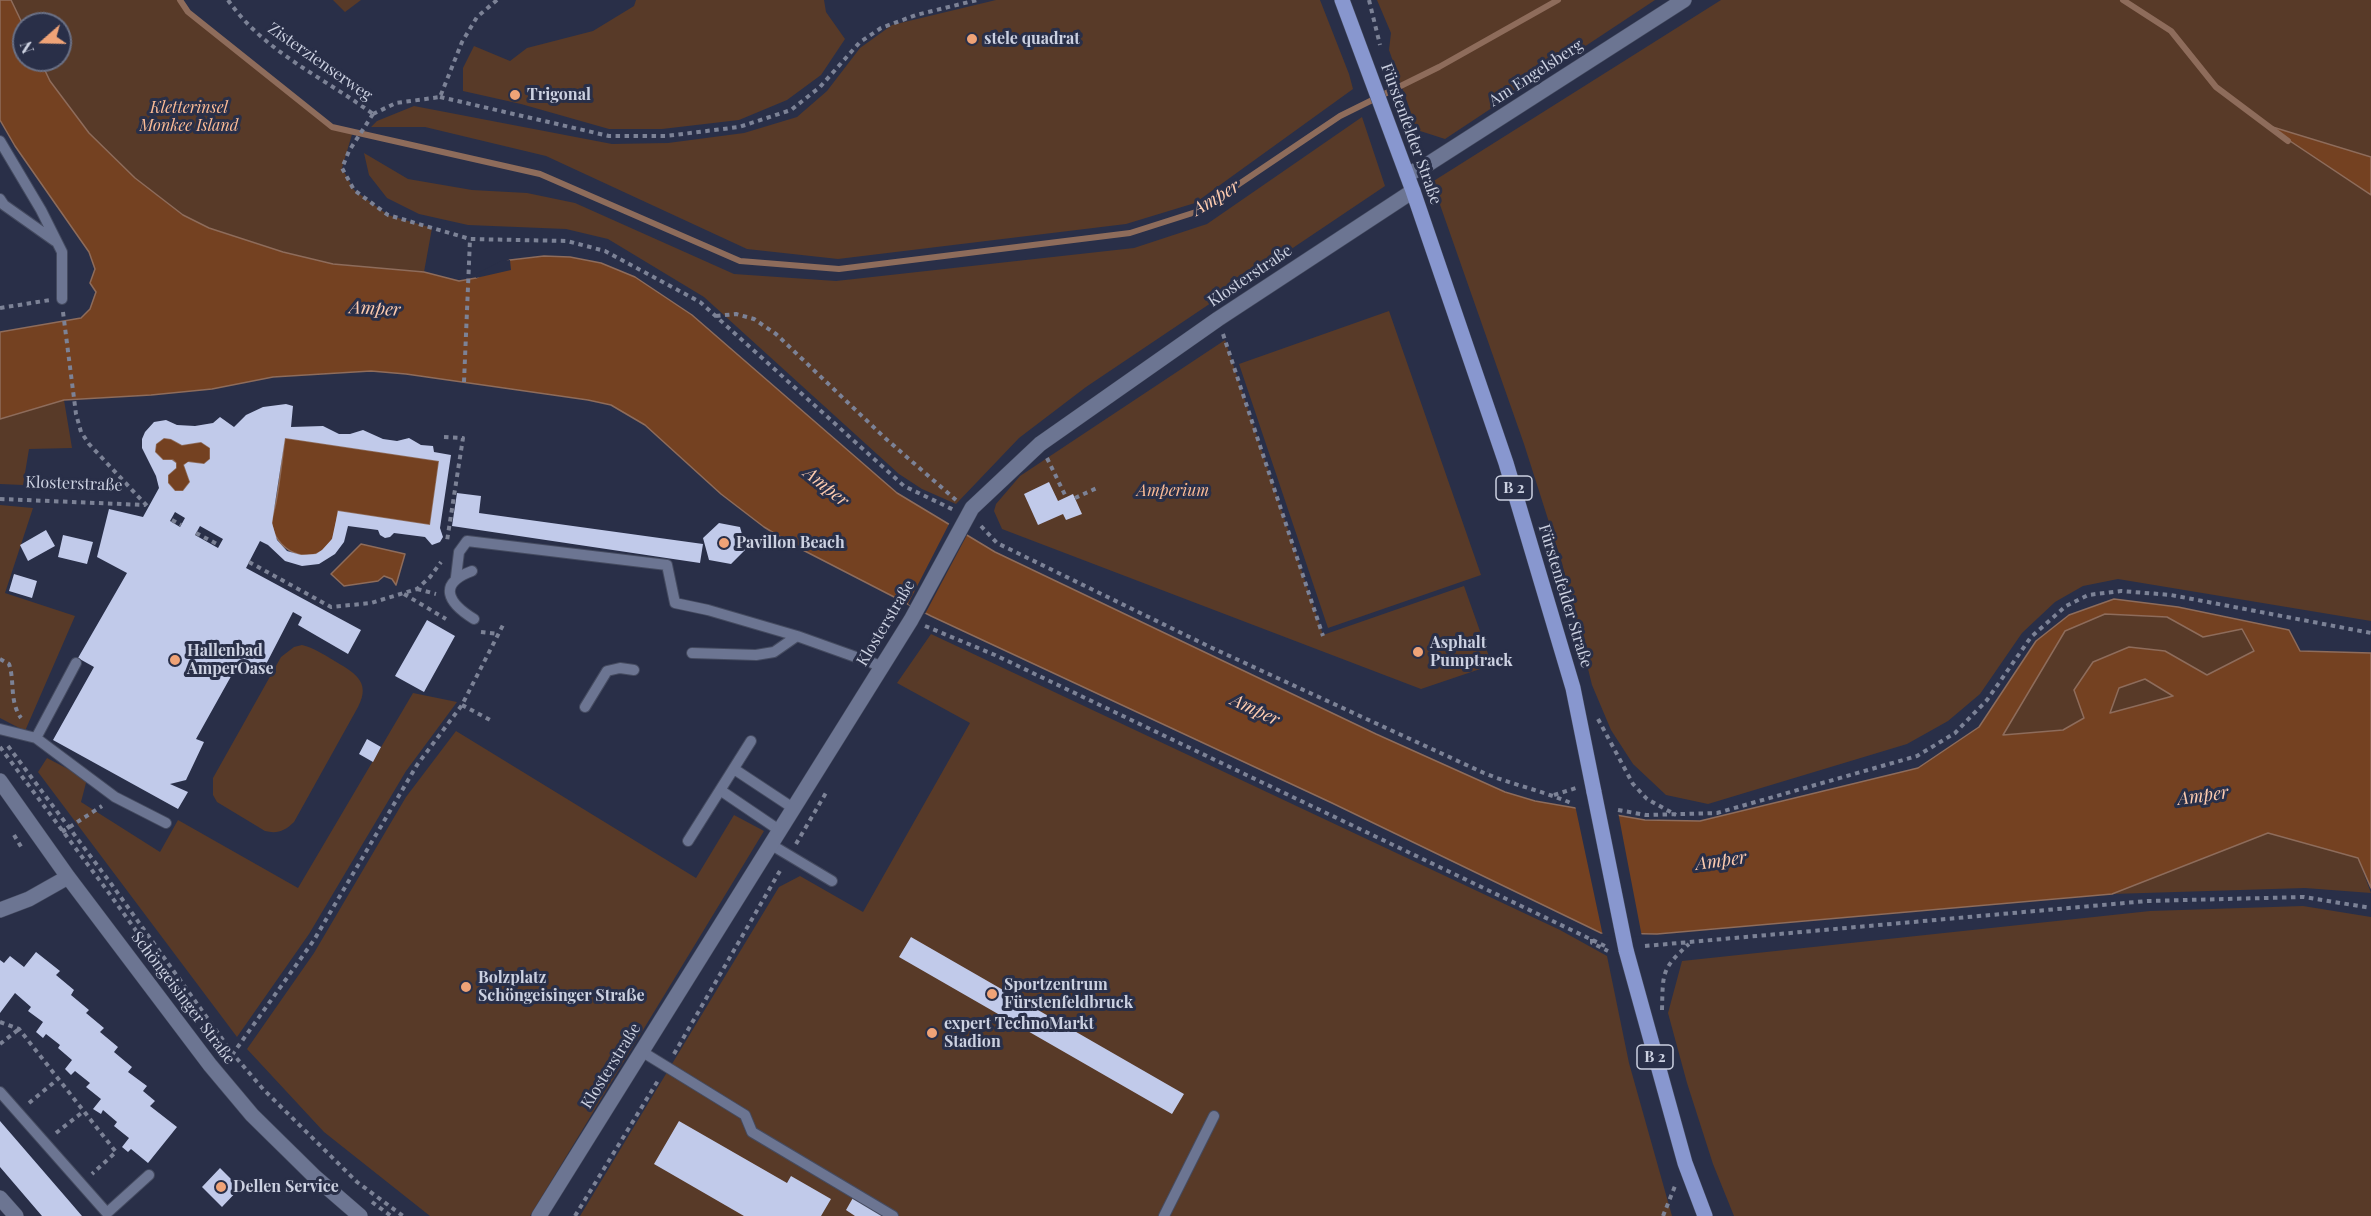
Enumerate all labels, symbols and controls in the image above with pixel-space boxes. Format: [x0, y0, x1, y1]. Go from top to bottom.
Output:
north arrow [12, 12, 72, 72]
street label: Zisterzienserweg [264, 19, 376, 105]
place label: stele quadrat [984, 29, 1080, 49]
marker: stele quadrat [965, 32, 979, 46]
street label: Am Engelsberg [1485, 35, 1587, 111]
text: N [15, 39, 38, 57]
street label: Fürstenfelder Straße [1377, 61, 1445, 207]
place label: Trigonal [527, 85, 591, 105]
marker: Trigonal [508, 88, 522, 102]
park label: Kletterinsel Monkee Island [140, 98, 238, 136]
water label: Amper [1188, 176, 1244, 220]
street label: Klosterstraße [1204, 241, 1296, 311]
water label: Amper [349, 297, 401, 321]
water label: Amper [799, 462, 853, 512]
street label: Klosterstraße [25, 473, 123, 495]
road number: B 2 [1496, 476, 1532, 500]
park label: Amperium [1137, 481, 1209, 501]
street label: Fürstenfelder Straße [1534, 522, 1596, 670]
place label: Pavillon Beach [736, 533, 845, 553]
marker: Pavillon Beach [717, 536, 731, 550]
street label: Klosterstraße [853, 576, 919, 670]
place label: Asphalt Pumptrack [1430, 633, 1513, 671]
place label: Hallenbad AmperOase [187, 641, 274, 679]
marker: Asphalt Pumptrack [1411, 645, 1425, 659]
marker: Hallenbad AmperOase [168, 653, 182, 667]
water label: Amper [1227, 689, 1283, 731]
water label: Amper [2176, 782, 2230, 810]
water label: Amper [1694, 847, 1748, 875]
street label: Schöngeisinger Straße [127, 928, 239, 1068]
place label: Bolzplatz Schöngeisinger Straße [478, 968, 645, 1006]
place label: Sportzentrum Fürstenfeldbruck [1004, 975, 1133, 1013]
marker: Bolzplatz Schöngeisinger Straße [459, 980, 473, 994]
marker: Sportzentrum Fürstenfeldbruck [985, 987, 999, 1001]
place label: expert TechnoMarkt Stadion [944, 1014, 1094, 1052]
street label: Klosterstraße [577, 1020, 645, 1112]
marker: expert TechnoMarkt Stadion [925, 1026, 939, 1040]
road number: B 2 [1637, 1045, 1673, 1069]
place label: Dellen Service [233, 1177, 339, 1197]
marker: Dellen Service [214, 1180, 228, 1194]

